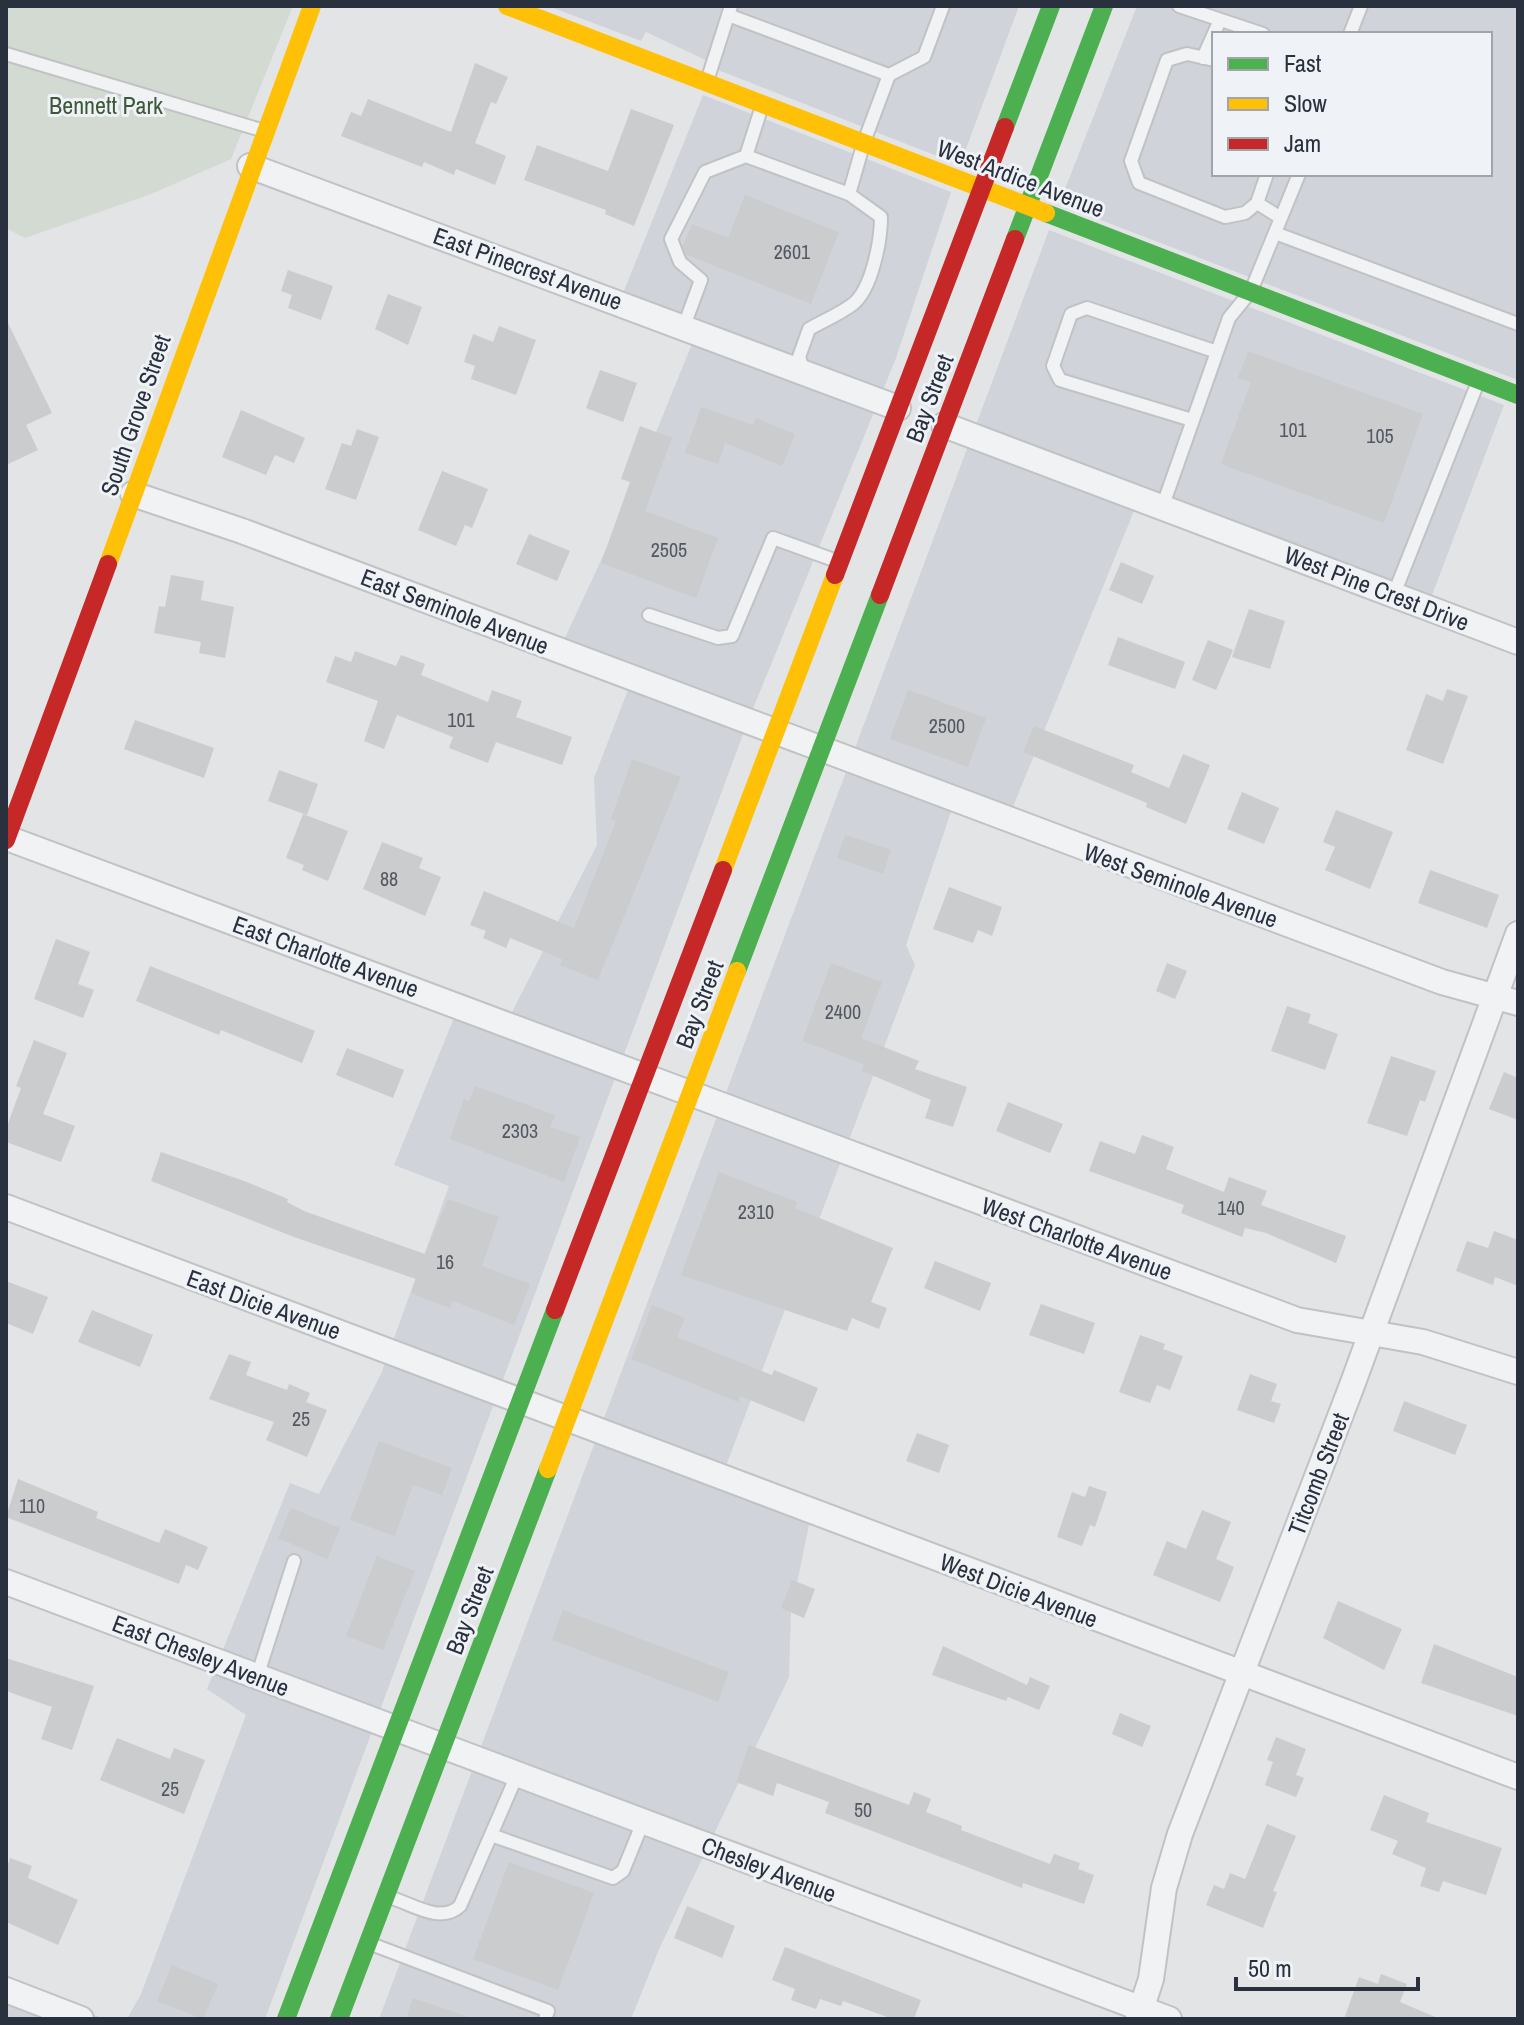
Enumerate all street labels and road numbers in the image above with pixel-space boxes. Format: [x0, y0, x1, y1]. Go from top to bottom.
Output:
street label: West Ardice Avenue [933, 131, 1109, 225]
street label: East Pinecrest Avenue [429, 219, 627, 317]
street label: South Grove Street [92, 330, 178, 500]
street label: Bay Street [898, 349, 961, 447]
street label: West Pine Crest Drive [1280, 538, 1474, 638]
street label: East Seminole Avenue [356, 560, 554, 662]
street label: West Seminole Avenue [1080, 835, 1282, 935]
street label: East Charlotte Avenue [229, 908, 423, 1004]
street label: Bay Street [668, 955, 731, 1053]
street label: West Charlotte Avenue [977, 1189, 1177, 1287]
street label: East Dicie Avenue [183, 1261, 345, 1347]
street label: Titcomb Street [1280, 1408, 1356, 1540]
street label: West Dicie Avenue [935, 1545, 1103, 1635]
street label: Bay Street [438, 1561, 501, 1659]
street label: East Chesley Avenue [108, 1607, 294, 1703]
street label: Chesley Avenue [697, 1829, 841, 1909]

